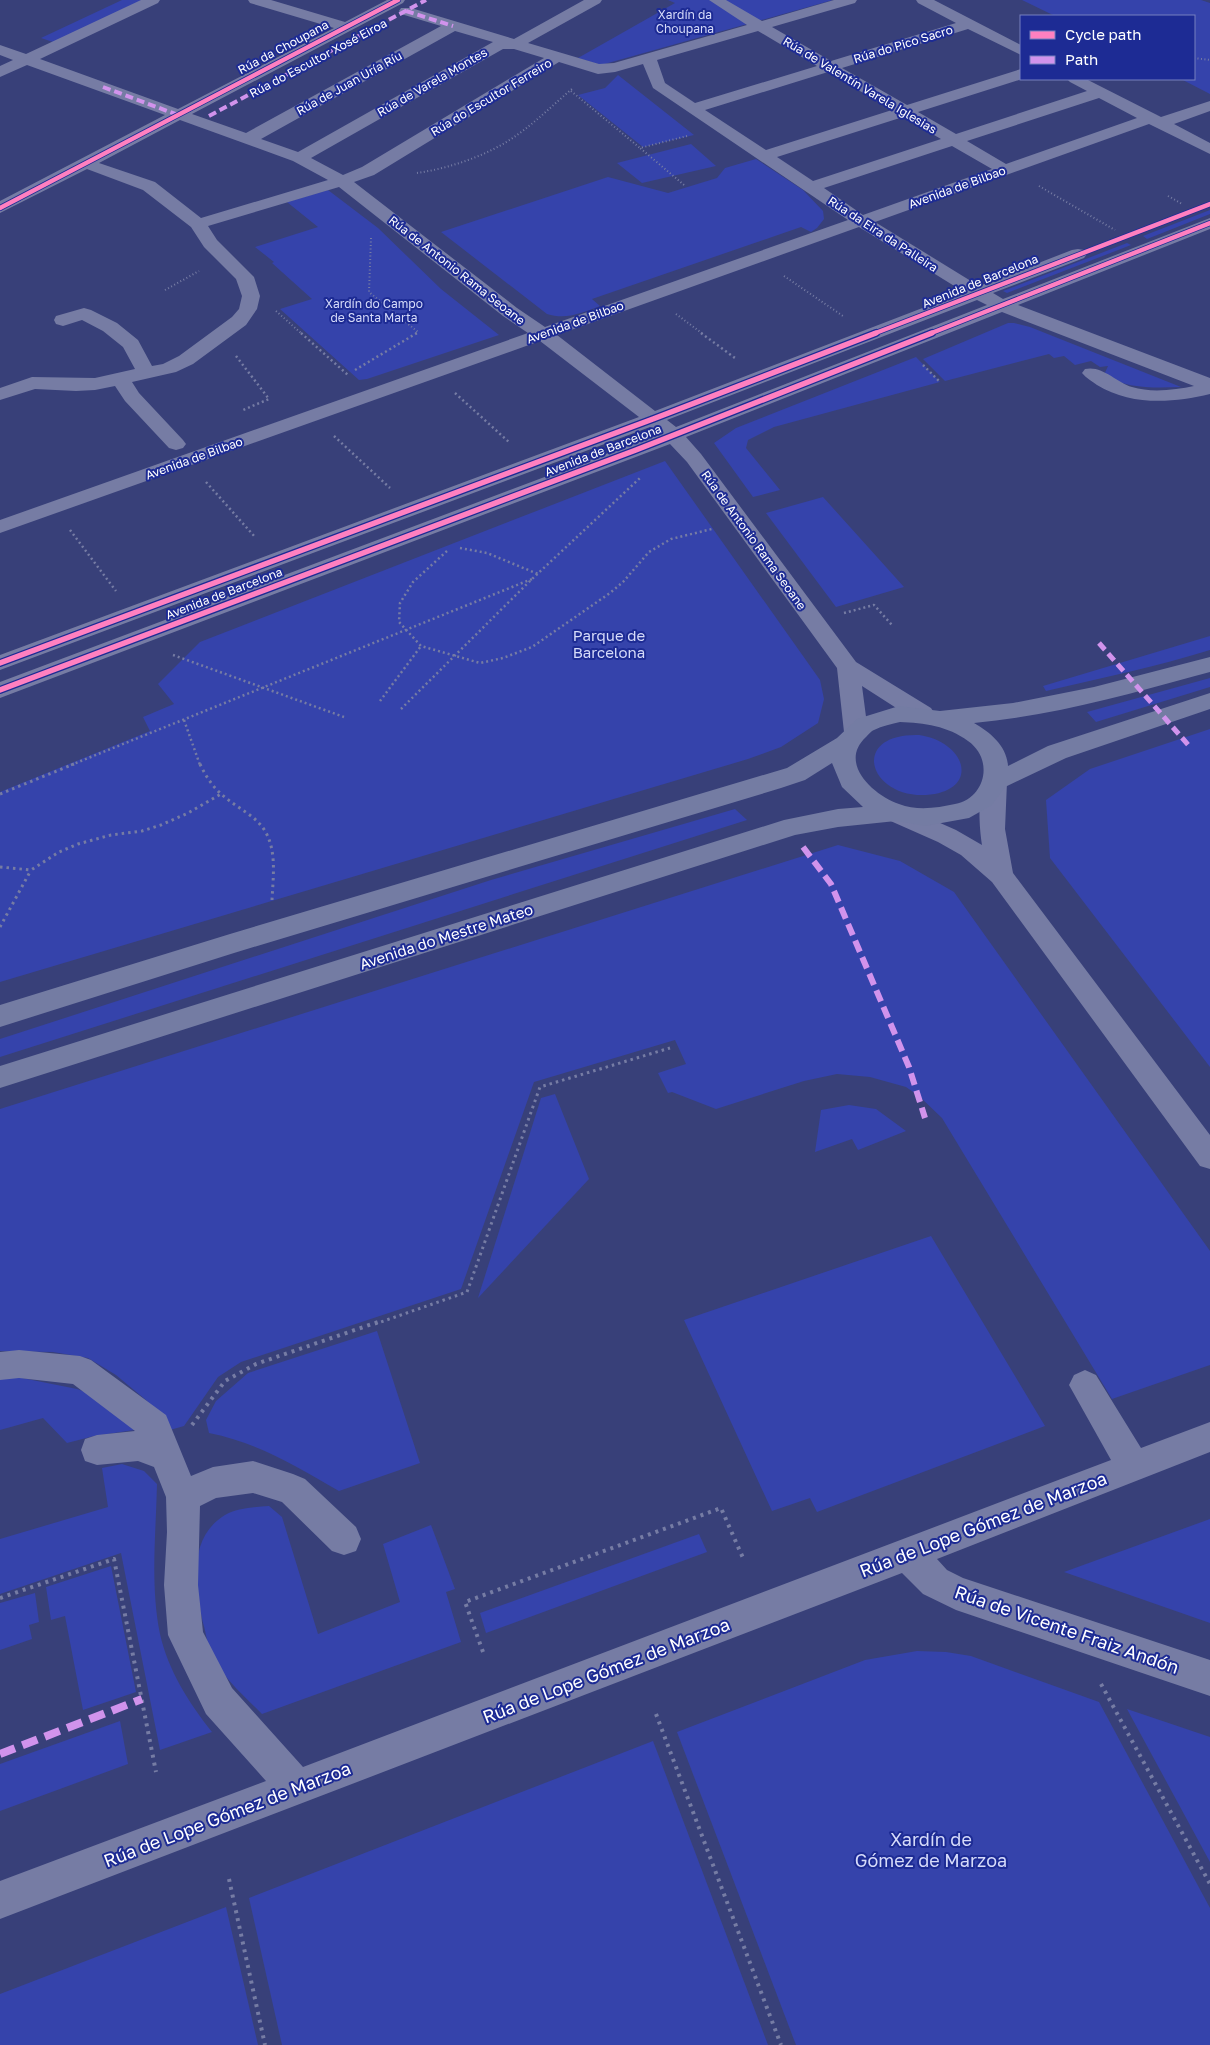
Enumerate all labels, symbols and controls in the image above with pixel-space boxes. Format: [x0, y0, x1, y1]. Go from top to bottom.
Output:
park label: Xardín da Choupana [656, 7, 714, 36]
street label: Rúa do Escultor Xosé Eiroa [247, 15, 389, 101]
legend [1020, 15, 1195, 80]
street label: Rúa da Choupana [235, 17, 331, 77]
street label: Rúa do Pico Sacro [851, 22, 955, 66]
text: Cycle path [1065, 25, 1141, 43]
street label: Rúa de Valentín Varela Iglesias [780, 33, 940, 137]
street label: Rúa de Varela Montes [374, 44, 490, 120]
street label: Rúa de Juan Uría Ríu [294, 48, 404, 118]
text: Path [1065, 50, 1098, 68]
street label: Rúa do Escultor Ferreiro [428, 55, 554, 139]
street label: Avenida de Bilbao [906, 162, 1008, 212]
street label: Rúa da Eira da Palleira [825, 193, 941, 275]
street label: Rúa de Antonio Rama Seoane [386, 212, 528, 328]
street label: Avenida de Barcelona [920, 251, 1040, 311]
park label: Xardín do Campo de Santa Marta [325, 296, 423, 325]
street label: Avenida de Bilbao [524, 297, 626, 347]
street label: Avenida de Barcelona [543, 421, 663, 479]
street label: Avenida de Bilbao [143, 433, 245, 483]
street label: Rúa de Antonio Rama Seoane [698, 467, 810, 613]
street label: Avenida de Barcelona [164, 564, 284, 622]
park label: Parque de Barcelona [573, 626, 646, 661]
street label: Avenida do Mestre Mateo [357, 899, 535, 973]
street label: Rúa de Lope Gómez de Marzoa [856, 1467, 1110, 1581]
street label: Rúa de Vicente Fraiz Andón [952, 1580, 1182, 1678]
street label: Rúa de Lope Gómez de Marzoa [479, 1613, 733, 1727]
street label: Rúa de Lope Gómez de Marzoa [100, 1757, 354, 1871]
park label: Xardín de Gómez de Marzoa [855, 1828, 1007, 1871]

